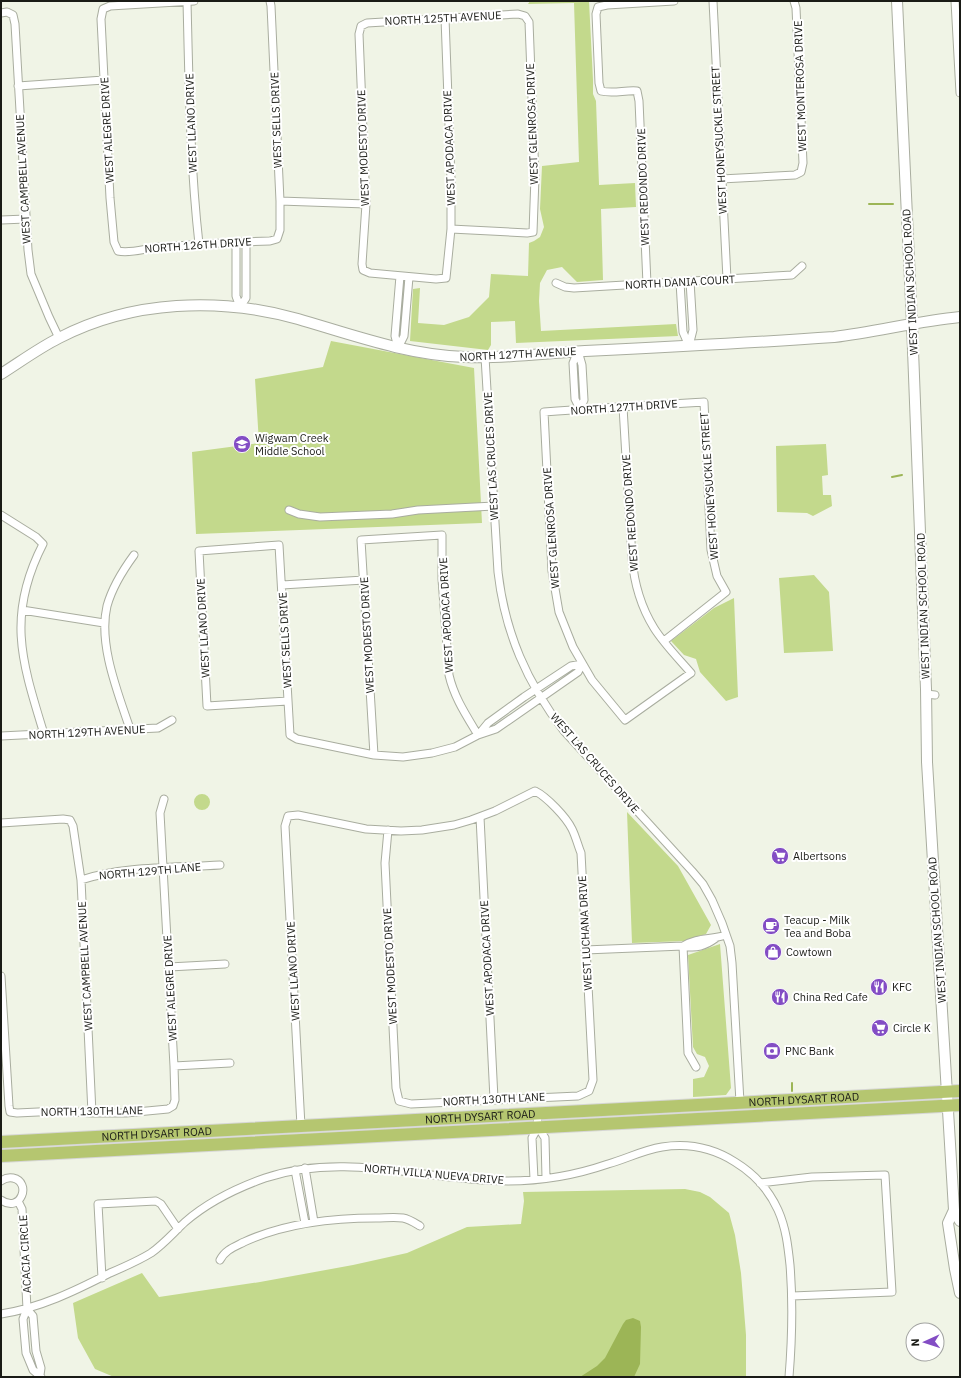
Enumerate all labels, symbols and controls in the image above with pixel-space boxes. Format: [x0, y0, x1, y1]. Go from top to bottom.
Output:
street label: NORTH 125TH AVENUE [384, 8, 502, 28]
street label: WEST MONTEROSA DRIVE [791, 20, 809, 152]
street label: WEST GLENROSA DRIVE [523, 63, 541, 185]
street label: WEST HONEYSUCKLE STREET [708, 65, 730, 214]
street label: WEST SELLS DRIVE [267, 72, 285, 168]
street label: WEST LLANO DRIVE [182, 73, 200, 173]
street label: WEST ALEGRE DRIVE [97, 77, 117, 183]
street label: WEST MODESTO DRIVE [354, 90, 372, 206]
street label: WEST APODACA DRIVE [440, 90, 458, 206]
street label: WEST CAMPBELL AVENUE [13, 114, 33, 244]
street label: WEST REDONDO DRIVE [634, 128, 652, 246]
street label: WEST INDIAN SCHOOL ROAD [899, 209, 921, 355]
street label: NORTH 126TH DRIVE [144, 234, 252, 256]
street label: NORTH DANIA COURT [625, 272, 736, 292]
street label: NORTH 127TH AVENUE [459, 344, 577, 364]
street label: WEST LAS CRUCES DRIVE [481, 391, 501, 521]
street label: NORTH 127TH DRIVE [570, 396, 678, 418]
street label: WEST HONEYSUCKLE STREET [697, 411, 721, 560]
place label: Wigwam Creek Middle School [255, 431, 329, 458]
school or university icon: Wigwam Creek Middle School [232, 434, 252, 454]
street label: WEST REDONDO DRIVE [619, 454, 641, 572]
street label: WEST GLENROSA DRIVE [540, 467, 562, 589]
street label: WEST INDIAN SCHOOL ROAD [913, 533, 933, 679]
street label: WEST APODACA DRIVE [436, 557, 456, 673]
street label: WEST MODESTO DRIVE [357, 576, 377, 694]
street label: WEST LLANO DRIVE [193, 578, 213, 678]
street label: WEST SELLS DRIVE [275, 592, 295, 688]
street label: WEST LAS CRUCES DRIVE [548, 710, 642, 816]
street label: NORTH 129TH AVENUE [28, 722, 146, 742]
supermarket icon: Albertsons [770, 846, 790, 866]
place label: Albertsons [793, 849, 847, 863]
street label: WEST INDIAN SCHOOL ROAD [925, 856, 949, 1004]
street label: NORTH 129TH LANE [98, 860, 202, 882]
street label: WEST LUCHANA DRIVE [575, 875, 595, 991]
street label: WEST APODACA DRIVE [477, 900, 497, 1016]
street label: WEST CAMPBELL AVENUE [75, 901, 95, 1031]
street label: WEST MODESTO DRIVE [380, 907, 400, 1025]
place label: Teacup - Milk Tea and Boba [784, 913, 851, 940]
cafe icon: Teacup - Milk Tea and Boba [761, 916, 781, 936]
street label: WEST LLANO DRIVE [283, 921, 303, 1021]
street label: WEST ALEGRE DRIVE [160, 935, 180, 1041]
shop icon: Cowtown [763, 942, 783, 962]
place label: Cowtown [786, 945, 832, 959]
restaurant icon: KFC [869, 977, 889, 997]
place label: KFC [892, 980, 912, 994]
restaurant icon: China Red Cafe [770, 987, 790, 1007]
place label: China Red Cafe [793, 990, 868, 1004]
supermarket icon: Circle K [870, 1018, 890, 1038]
place label: Circle K [893, 1021, 931, 1035]
bank icon: PNC Bank [762, 1041, 782, 1061]
place label: PNC Bank [785, 1044, 834, 1058]
street label: NORTH 130TH LANE [442, 1089, 546, 1109]
street label: NORTH DYSART ROAD [748, 1089, 859, 1109]
street label: NORTH 130TH LANE [41, 1103, 143, 1119]
street label: NORTH DYSART ROAD [425, 1107, 536, 1126]
street label: NORTH DYSART ROAD [101, 1124, 212, 1144]
street label: NORTH VILLA NUEVA DRIVE [363, 1161, 505, 1187]
street label: ACACIA CIRCLE [16, 1214, 34, 1294]
north arrow [905, 1322, 945, 1362]
text: N [908, 1338, 922, 1347]

